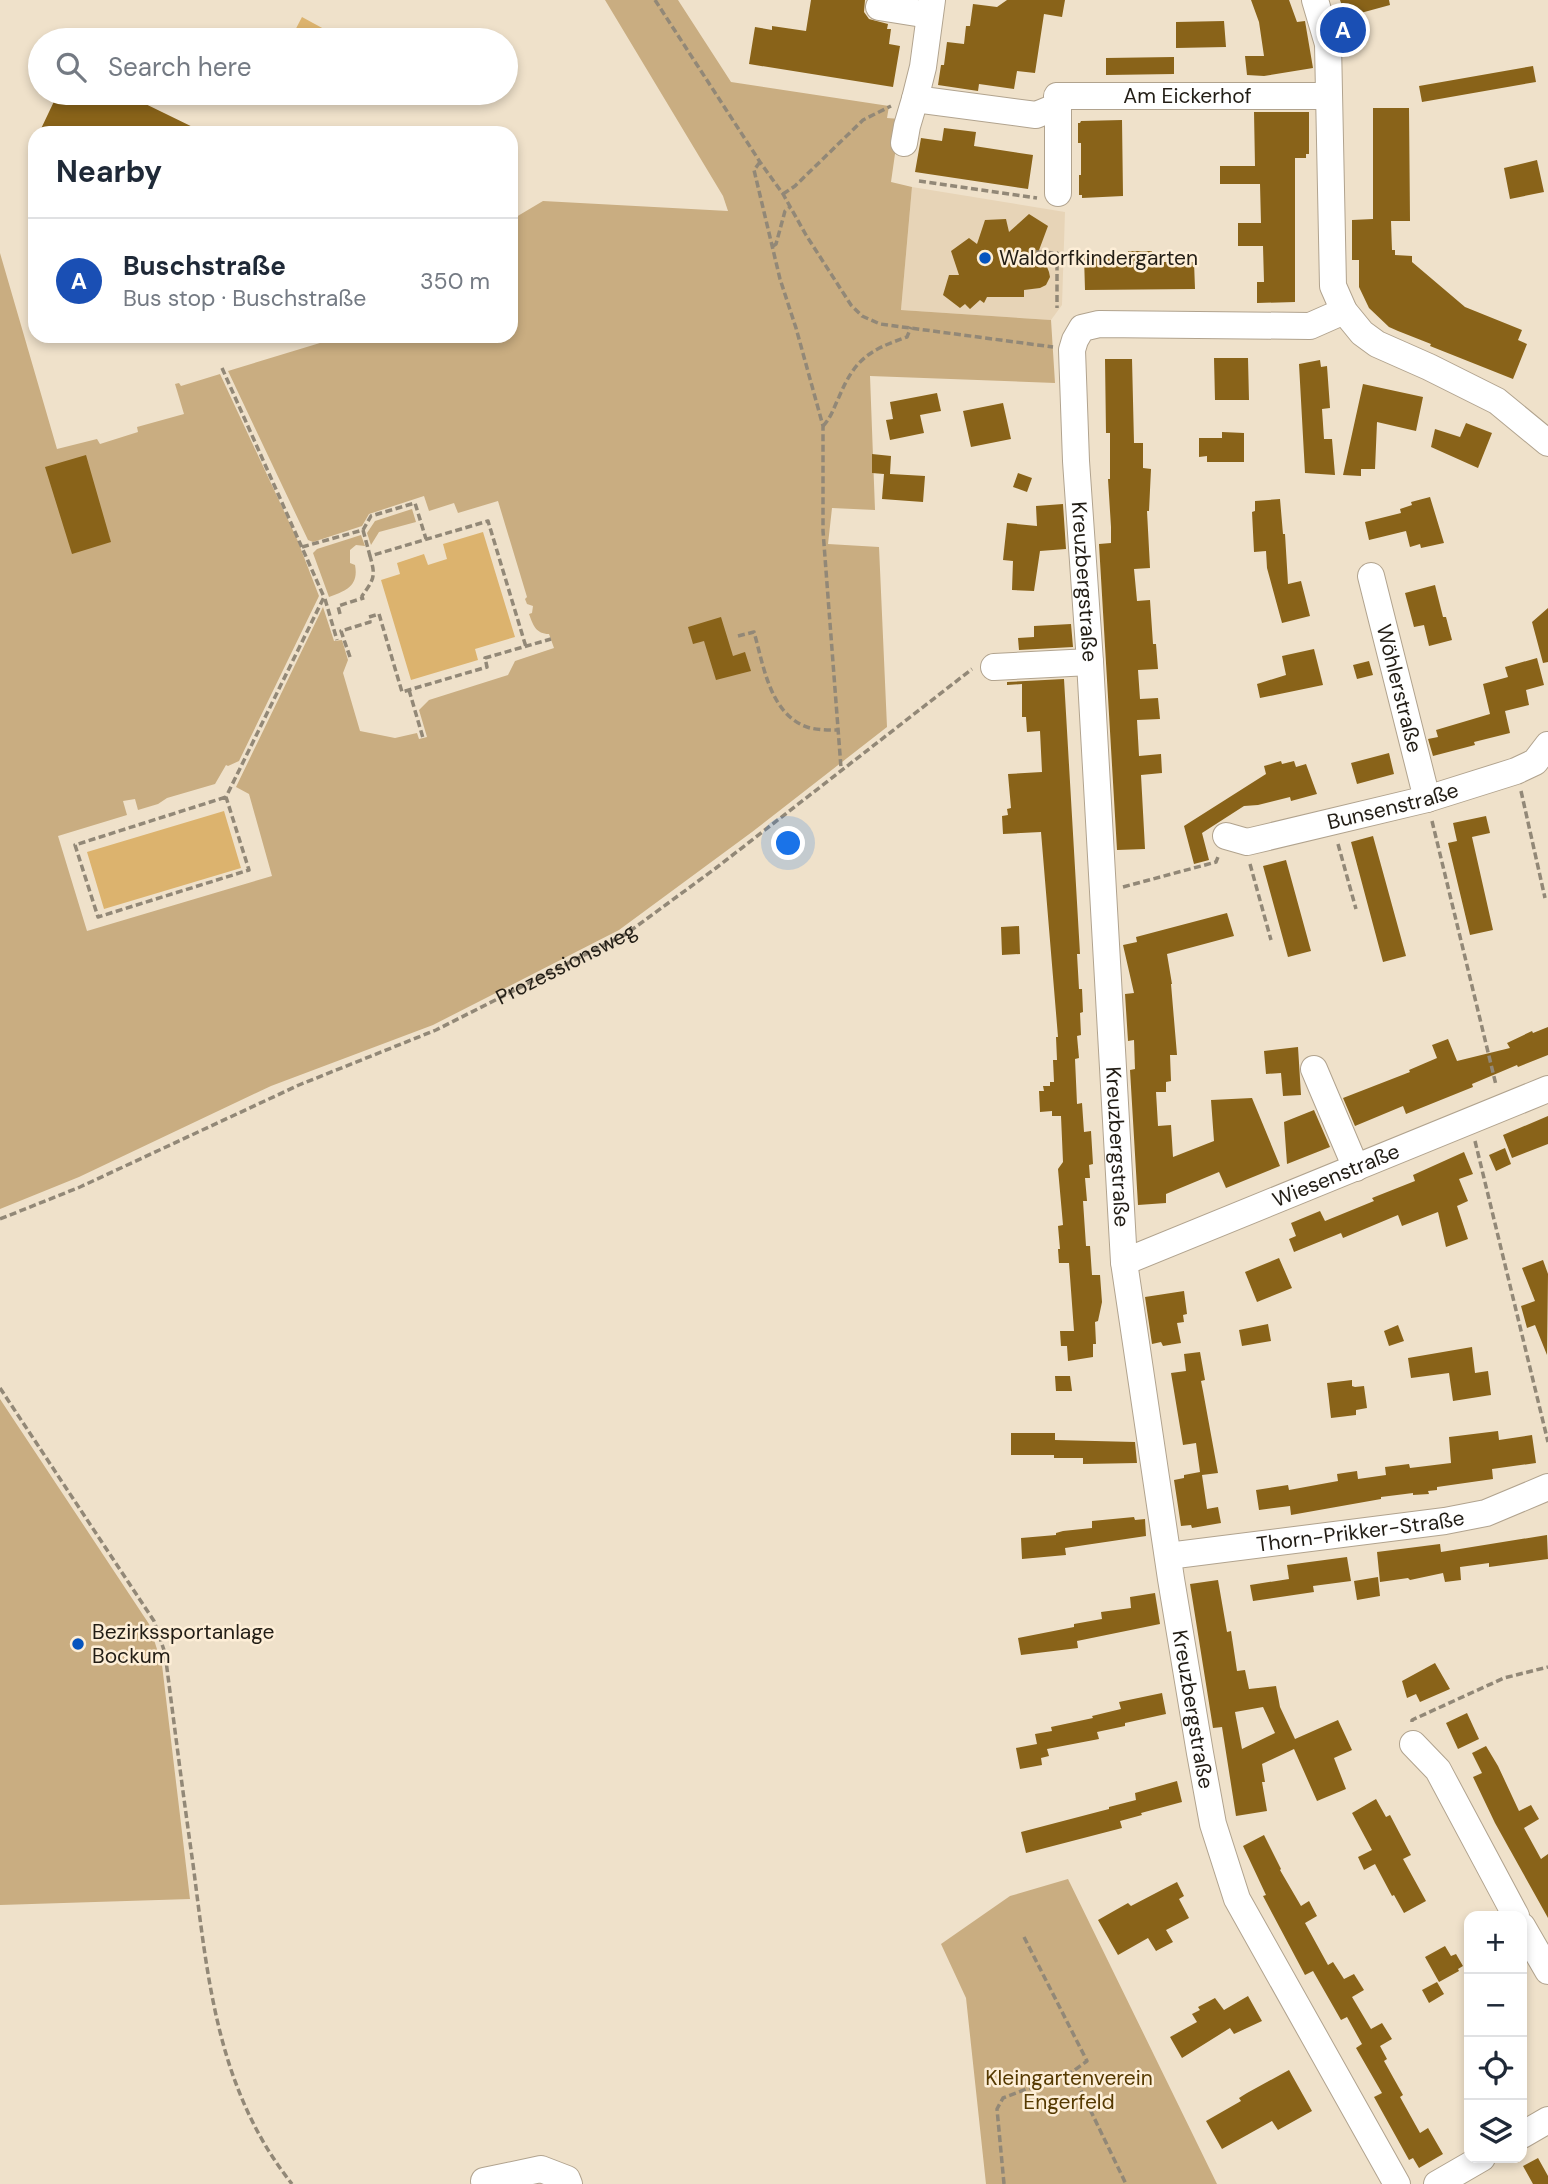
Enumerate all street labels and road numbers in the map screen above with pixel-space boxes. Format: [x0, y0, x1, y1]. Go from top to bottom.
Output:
street label: Am Eickerhof [1123, 82, 1252, 110]
street label: Kreuzbergstraße [1065, 501, 1104, 663]
street label: Wöhlerstraße [1370, 621, 1429, 756]
street label: Bunsenstraße [1324, 776, 1462, 836]
street label: Prozessionsweg [491, 917, 642, 1011]
street label: Kreuzbergstraße [1099, 1066, 1136, 1228]
street label: Wiesenstraße [1268, 1137, 1404, 1214]
street label: Thorn-Prikker-Straße [1255, 1504, 1467, 1559]
street label: Kreuzbergstraße [1166, 1628, 1220, 1791]

